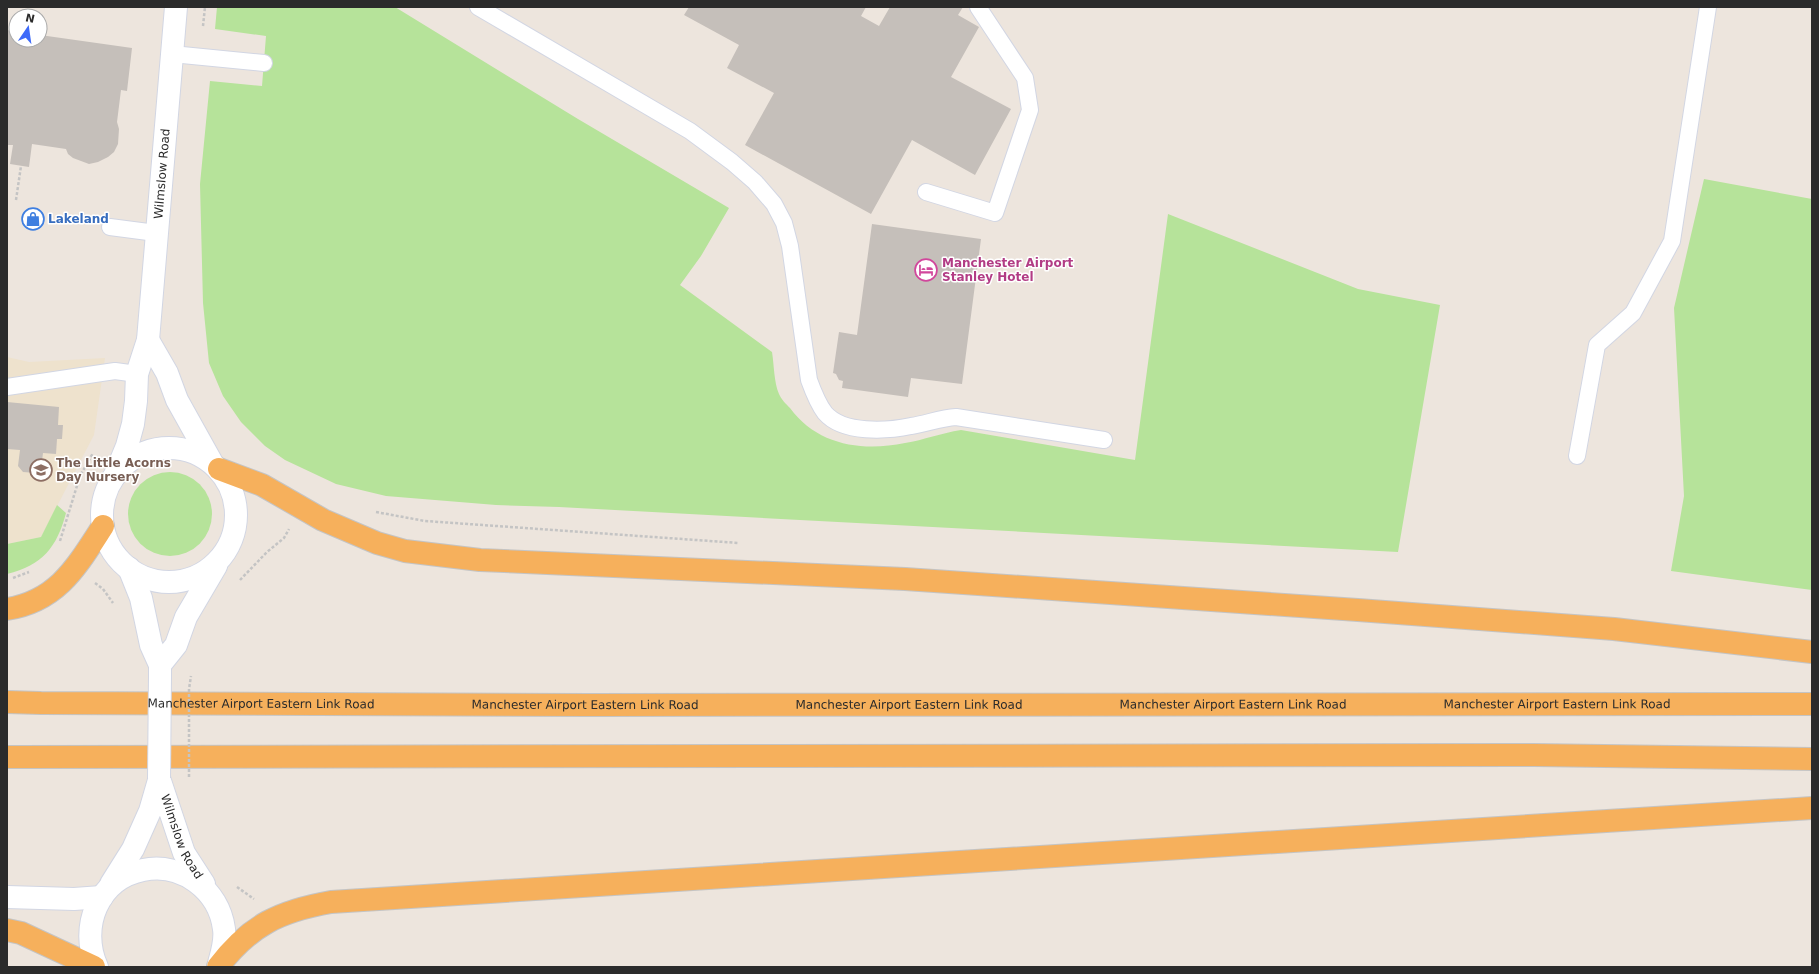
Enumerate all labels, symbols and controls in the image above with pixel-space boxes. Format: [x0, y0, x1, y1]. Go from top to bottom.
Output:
north arrow [8, 8, 48, 48]
text: N [24, 11, 36, 26]
street label: Wilmslow Road [151, 128, 173, 220]
shop icon: Lakeland [20, 206, 46, 232]
place label: Lakeland [48, 212, 109, 226]
place label: Manchester Airport Stanley Hotel [942, 256, 1074, 284]
hotel icon: Manchester Airport Stanley Hotel [913, 257, 939, 283]
place label: The Little Acorns Day Nursery [56, 456, 171, 484]
school or university icon: The Little Acorns Day Nursery [28, 457, 54, 483]
street label: Manchester Airport Eastern Link Road [147, 696, 375, 711]
street label: Manchester Airport Eastern Link Road [1119, 697, 1347, 712]
street label: Manchester Airport Eastern Link Road [1443, 697, 1671, 711]
street label: Manchester Airport Eastern Link Road [471, 698, 699, 712]
street label: Manchester Airport Eastern Link Road [795, 698, 1023, 712]
street label: Wilmslow Road [158, 793, 206, 881]

